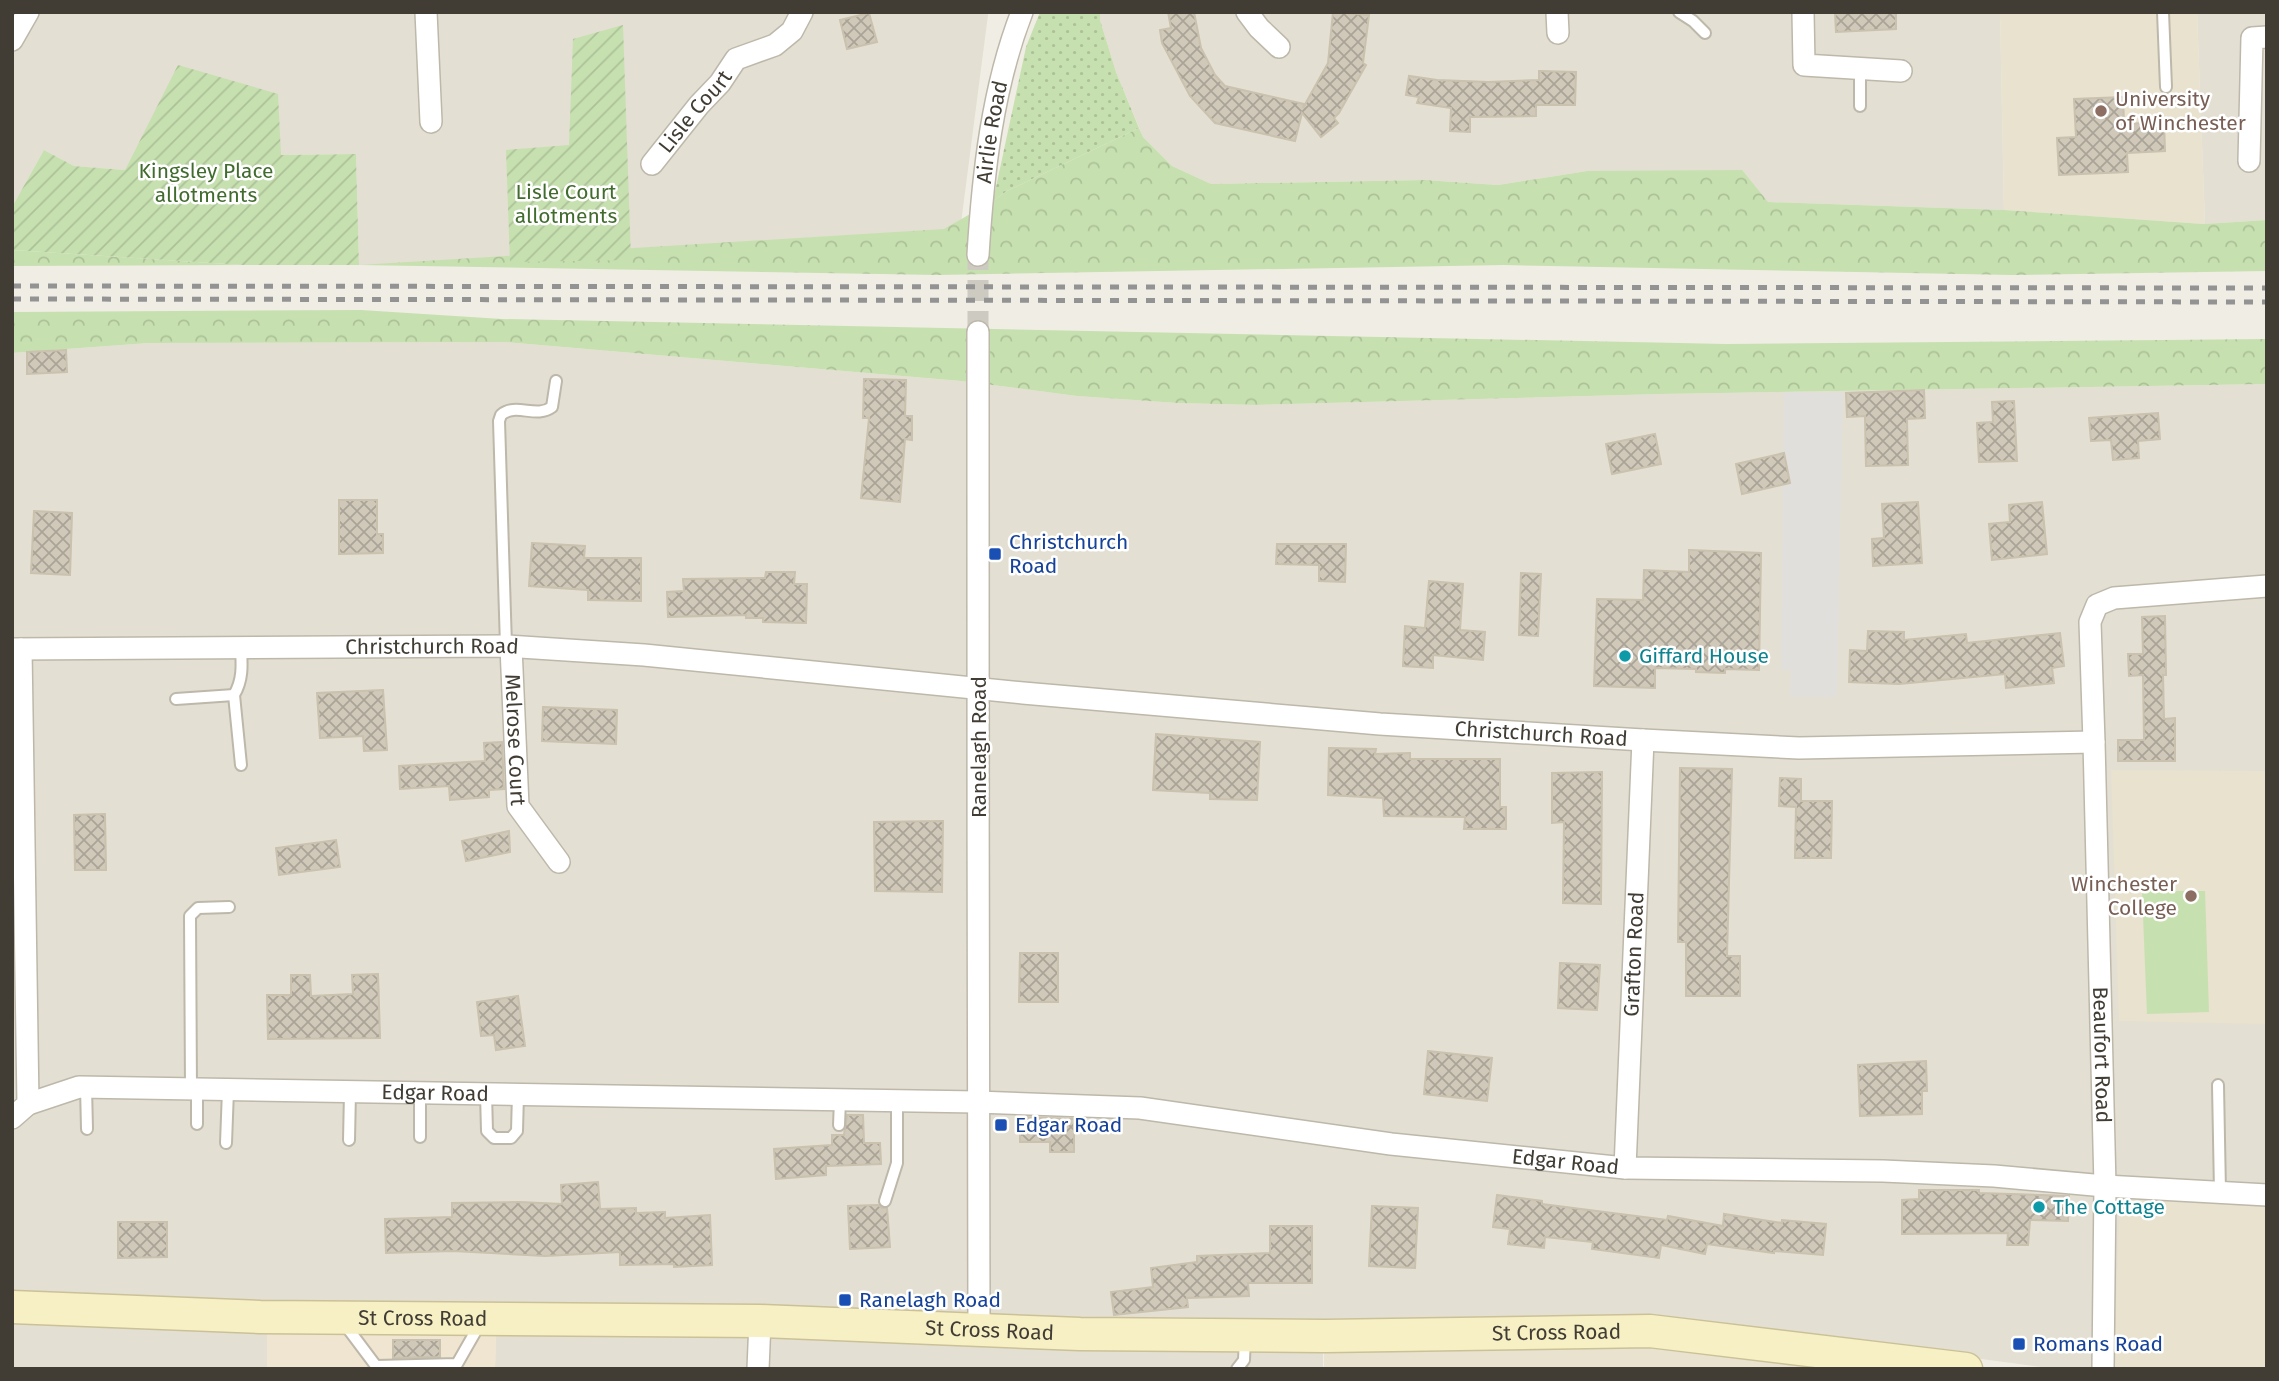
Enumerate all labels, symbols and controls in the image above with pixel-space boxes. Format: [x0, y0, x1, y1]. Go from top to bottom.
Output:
street label: Lisle Court [653, 65, 738, 158]
street label: Airlie Road [971, 78, 1013, 185]
place label: University of Winchester [2115, 86, 2246, 136]
marker: University of Winchester [2093, 103, 2109, 119]
park label: Kingsley Place allotments [138, 158, 274, 208]
park label: Lisle Court allotments [515, 179, 617, 229]
place label: Christchurch Road [1009, 529, 1128, 579]
marker: Christchurch Road [987, 546, 1003, 562]
street label: Christchurch Road [345, 633, 520, 660]
place label: Giffard House [1639, 643, 1769, 669]
marker: Giffard House [1617, 648, 1633, 664]
street label: Melrose Court [499, 673, 531, 807]
street label: Ranelagh Road [966, 676, 992, 818]
street label: Christchurch Road [1454, 716, 1629, 752]
place label: Winchester College [2071, 871, 2177, 921]
marker: Winchester College [2183, 888, 2199, 904]
street label: Grafton Road [1618, 891, 1650, 1017]
street label: Beaufort Road [2087, 986, 2116, 1123]
street label: Edgar Road [381, 1079, 489, 1107]
place label: Edgar Road [1015, 1112, 1122, 1138]
marker: Edgar Road [993, 1117, 1009, 1133]
street label: Edgar Road [1511, 1143, 1620, 1180]
place label: The Cottage [2053, 1194, 2165, 1220]
marker: The Cottage [2031, 1199, 2047, 1215]
place label: Ranelagh Road [859, 1287, 1001, 1313]
marker: Ranelagh Road [837, 1292, 853, 1308]
street label: St Cross Road [358, 1305, 488, 1332]
street label: St Cross Road [924, 1315, 1055, 1346]
street label: St Cross Road [1492, 1318, 1621, 1346]
place label: Romans Road [2033, 1331, 2163, 1357]
marker: Romans Road [2011, 1336, 2027, 1352]

